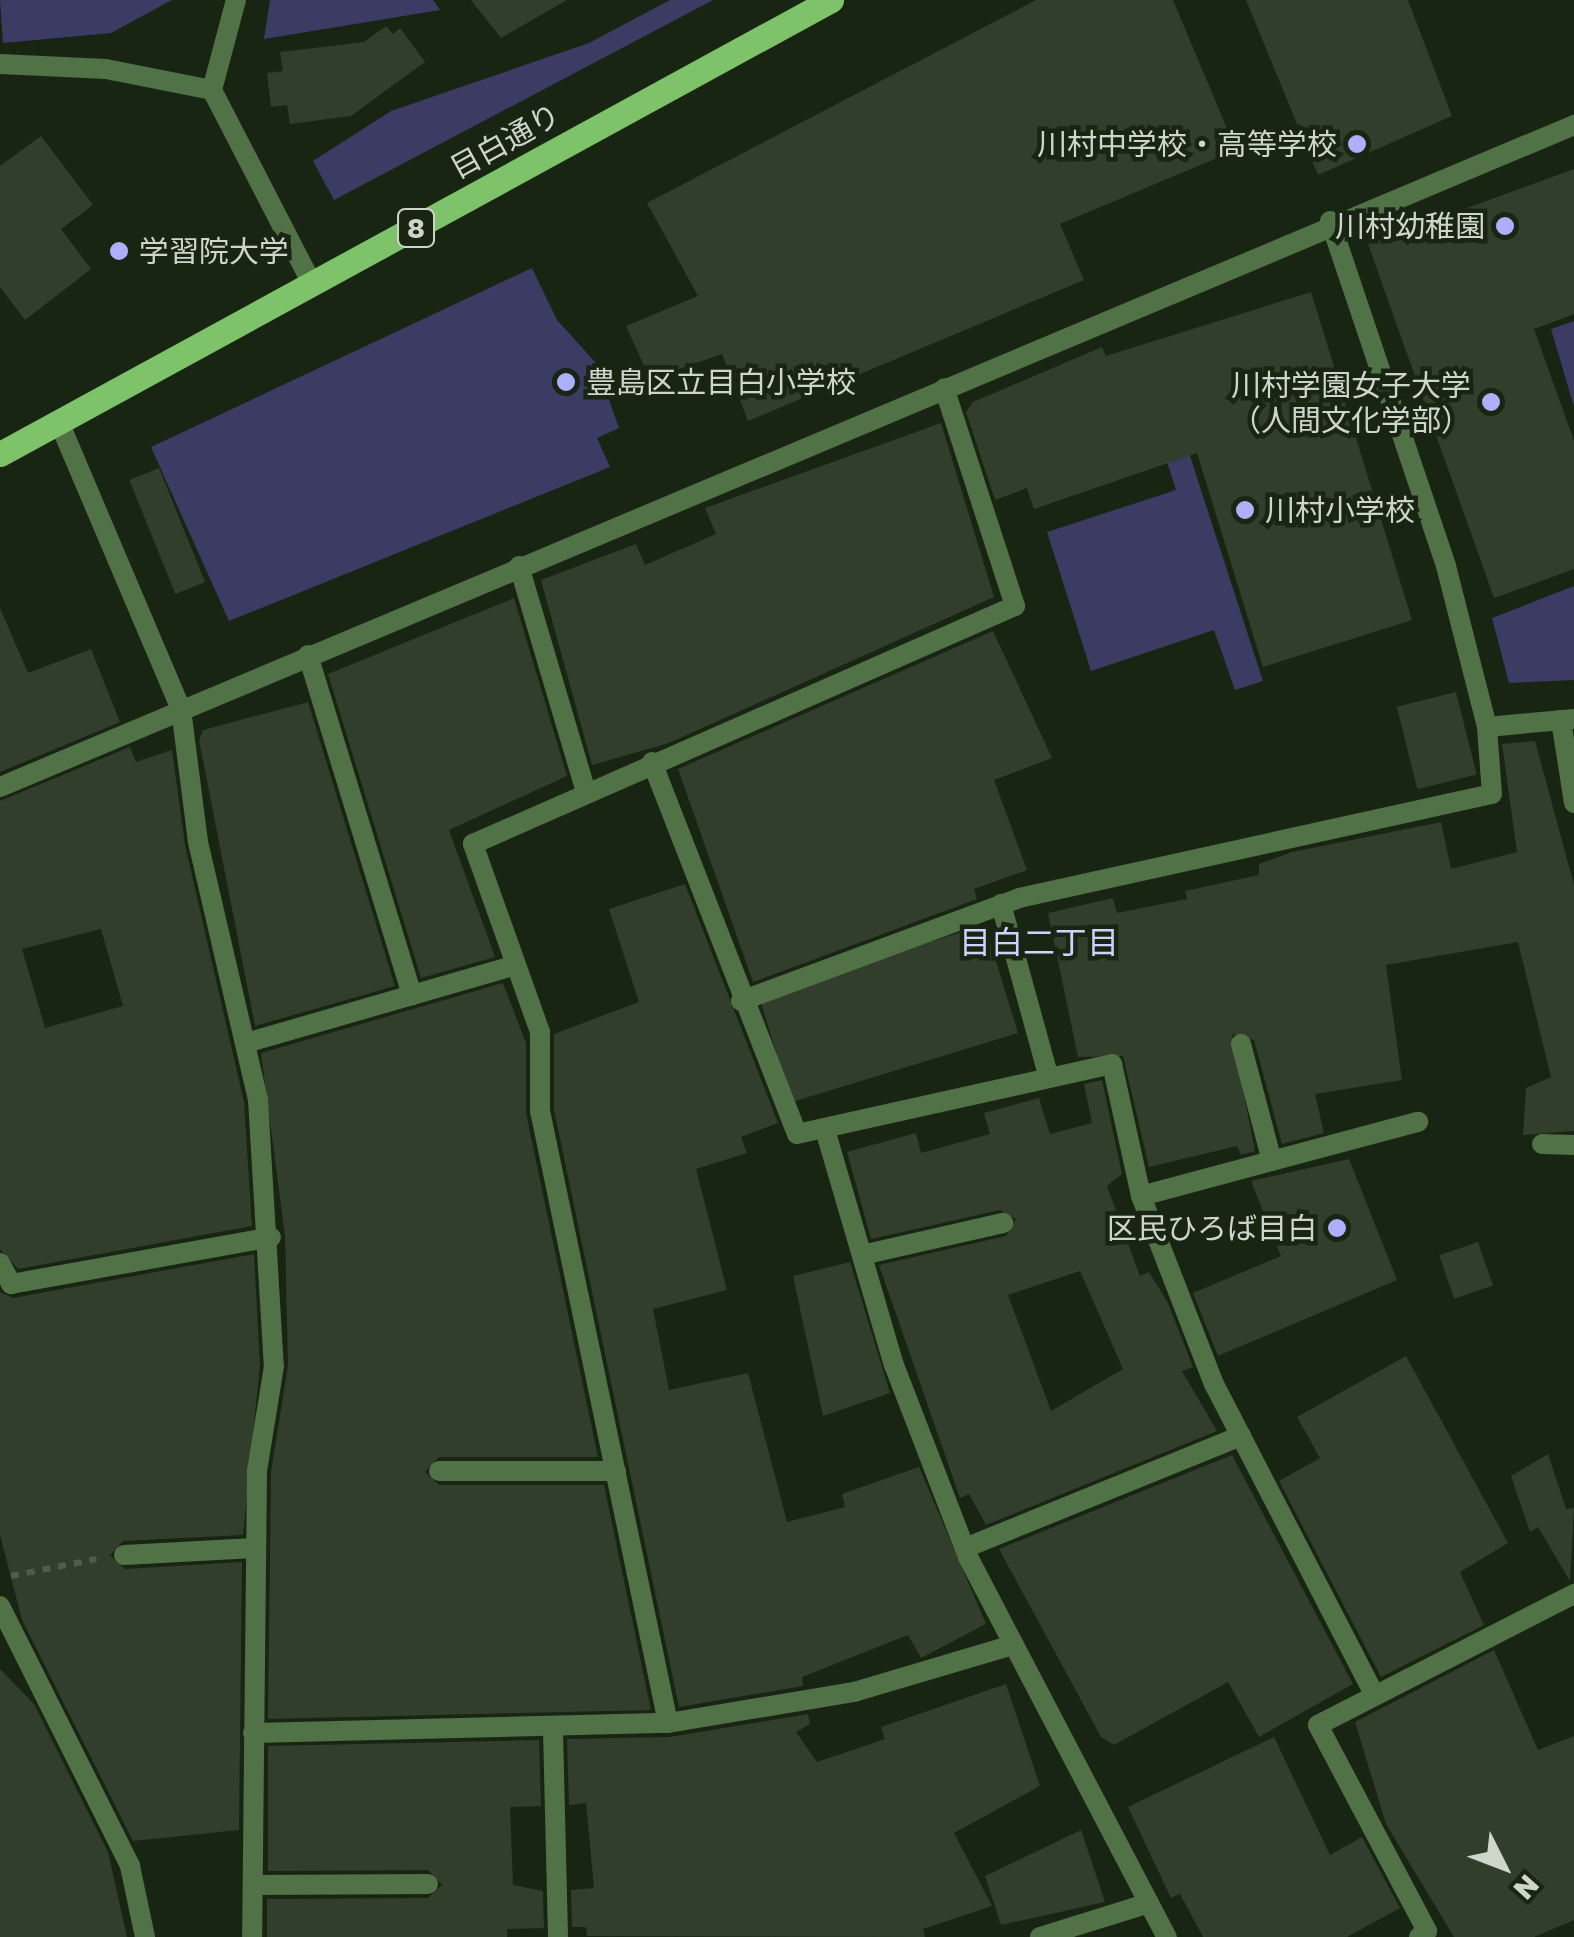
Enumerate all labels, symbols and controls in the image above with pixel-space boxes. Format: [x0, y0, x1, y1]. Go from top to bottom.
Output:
street label: 目白通り [444, 96, 566, 186]
place label: 川村中学校・高等学校 [1037, 126, 1337, 162]
marker: 川村中学校・高等学校 [1346, 133, 1368, 155]
road number: 8 [396, 205, 436, 251]
place label: 川村幼稚園 [1335, 208, 1485, 244]
marker: 川村幼稚園 [1494, 215, 1516, 237]
place label: 学習院大学 [139, 233, 289, 269]
marker: 学習院大学 [108, 240, 130, 262]
place label: 豊島区立目白小学校 [586, 364, 856, 400]
place label: 川村学園女子大学 （人間文化学部） [1231, 367, 1471, 438]
marker: 豊島区立目白小学校 [555, 371, 577, 393]
marker: 川村学園女子大学 （人間文化学部） [1480, 391, 1502, 413]
place label: 川村小学校 [1265, 492, 1415, 528]
marker: 川村小学校 [1234, 499, 1256, 521]
district label: 目白二丁目 [959, 923, 1119, 961]
place label: 区民ひろば目白 [1107, 1210, 1317, 1246]
marker: 区民ひろば目白 [1326, 1217, 1348, 1239]
north arrow [1454, 1817, 1554, 1917]
text: N [1507, 1868, 1546, 1906]

